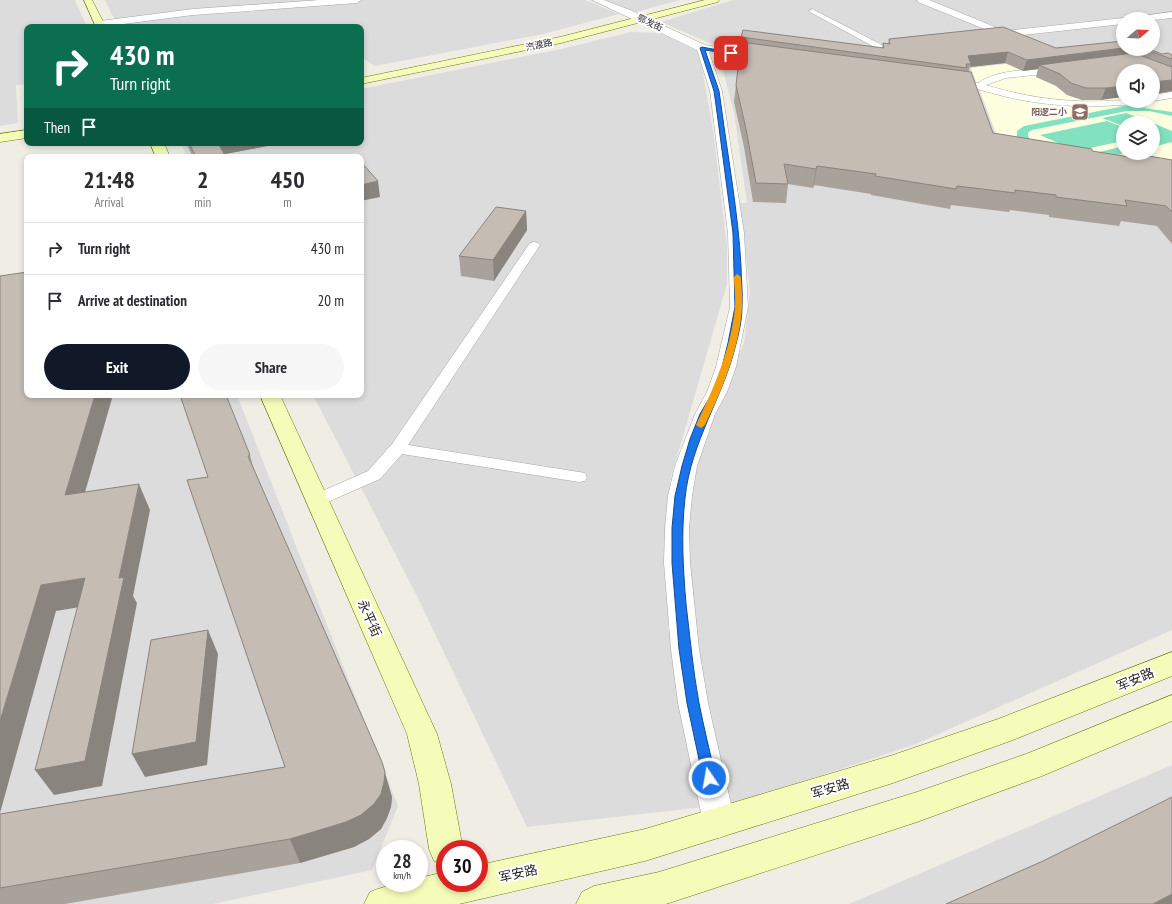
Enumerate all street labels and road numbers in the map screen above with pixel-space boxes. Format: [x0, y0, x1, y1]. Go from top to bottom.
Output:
street label: 鄂发街 [636, 12, 665, 33]
street label: 汽渡路 [525, 36, 553, 53]
street label: 永平街 [354, 597, 385, 639]
street label: 军安路 [1114, 664, 1156, 695]
street label: 军安路 [809, 775, 851, 802]
street label: 军安路 [497, 861, 539, 886]

